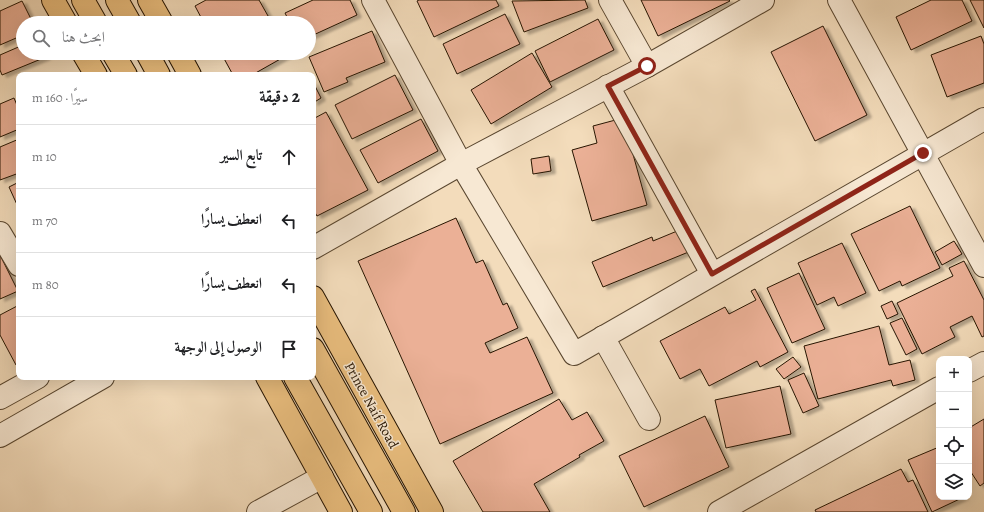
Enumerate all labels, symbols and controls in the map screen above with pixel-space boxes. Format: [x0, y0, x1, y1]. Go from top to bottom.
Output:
search box [16, 16, 316, 60]
icon: search [30, 27, 52, 49]
text: ابحث هنا [62, 27, 105, 47]
route start [638, 57, 656, 75]
text: 2 دقيقة [259, 85, 300, 108]
text: سيرًا · 160 m [32, 89, 88, 106]
route end [914, 144, 932, 162]
text: تابع السير [220, 145, 262, 165]
icon: ahead [278, 146, 300, 168]
text: 10 m [32, 148, 57, 165]
text: انعطف يسارًا [201, 209, 262, 229]
icon: left [278, 210, 300, 232]
text: 70 m [32, 212, 58, 229]
text: انعطف يسارًا [201, 273, 262, 293]
icon: left [278, 274, 300, 296]
text: 80 m [32, 276, 59, 293]
text: الوصول إلى الوجهة [175, 337, 262, 357]
icon: arrive [278, 338, 300, 360]
map controls [936, 356, 972, 500]
button: + [936, 356, 972, 392]
street label: Prince Naif Road [340, 359, 403, 452]
button: − [936, 392, 972, 428]
button: locate [936, 428, 972, 464]
button: layers [936, 464, 972, 500]

